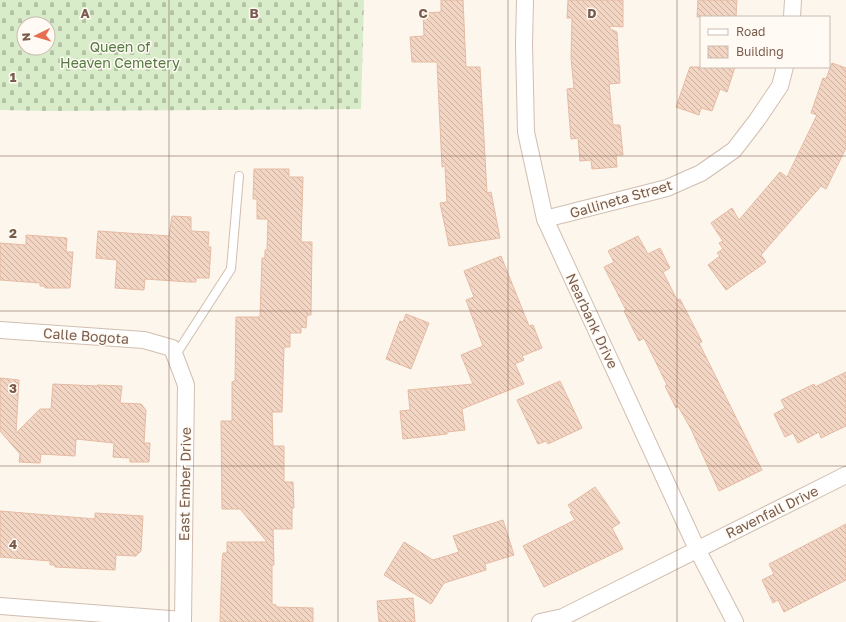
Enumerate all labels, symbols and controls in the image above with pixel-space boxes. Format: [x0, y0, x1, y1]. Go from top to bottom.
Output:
text: A [80, 5, 90, 21]
text: B [249, 5, 259, 21]
text: C [418, 5, 428, 21]
text: D [587, 5, 597, 21]
north arrow [16, 16, 56, 56]
legend [700, 16, 830, 68]
text: Road [736, 24, 765, 39]
text: N [19, 32, 32, 42]
park label: Queen of Heaven Cemetery [60, 38, 180, 71]
text: Building [736, 44, 784, 59]
text: 1 [10, 69, 17, 85]
street label: Gallineta Street [568, 176, 674, 221]
text: 2 [9, 225, 17, 241]
street label: Nearbank Drive [563, 270, 622, 371]
street label: Calle Bogota [42, 324, 130, 347]
text: 3 [9, 380, 17, 396]
street label: East Ember Drive [175, 427, 194, 541]
street label: Ravenfall Drive [723, 482, 821, 541]
text: 4 [9, 536, 17, 552]

